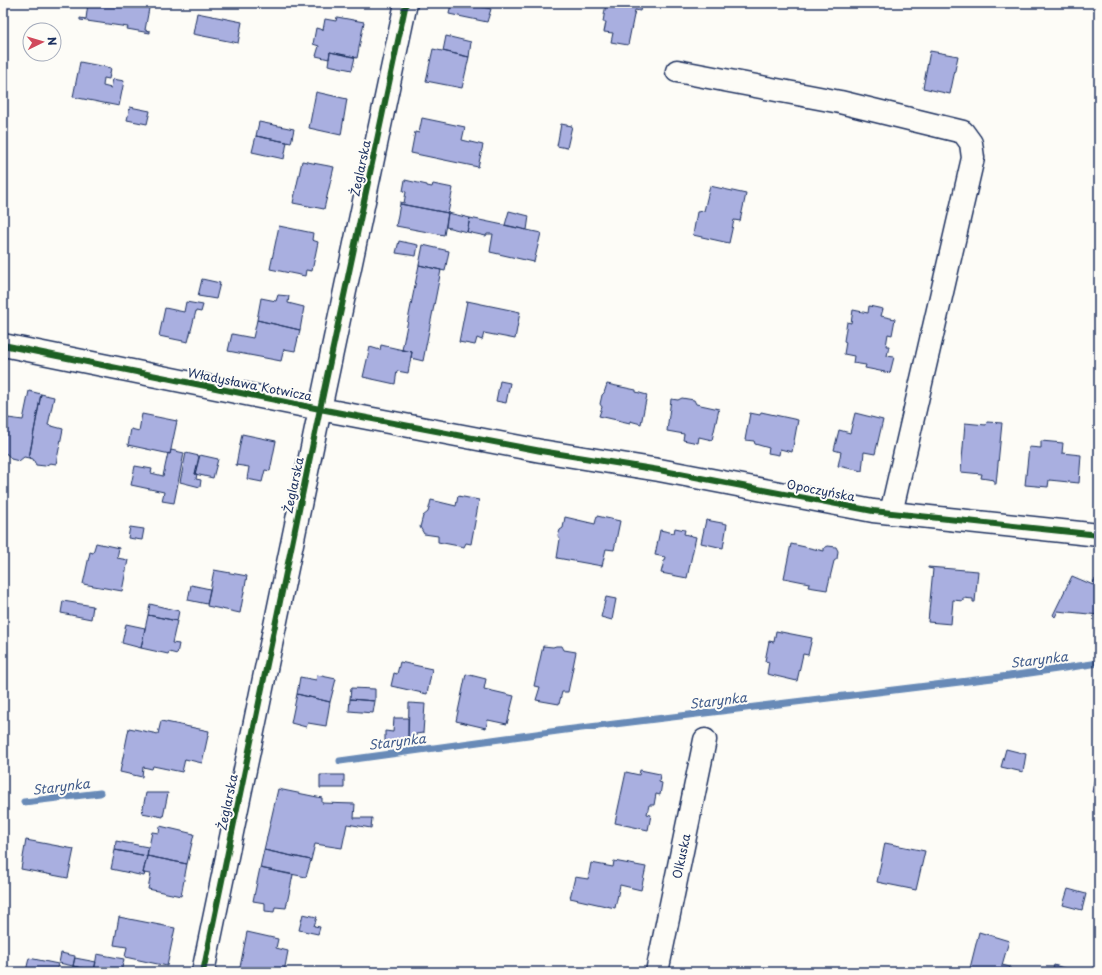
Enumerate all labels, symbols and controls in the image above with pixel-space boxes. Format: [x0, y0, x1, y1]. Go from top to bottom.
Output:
north arrow [22, 22, 62, 62]
text: N [44, 36, 61, 46]
street label: Żeglarska [345, 138, 375, 198]
street label: Władysława Kotwicza [186, 363, 314, 405]
street label: Żeglarska [278, 455, 308, 515]
street label: Opoczyńska [785, 475, 857, 506]
water label: Starynka [1009, 646, 1070, 672]
water label: Starynka [688, 687, 749, 713]
water label: Starynka [367, 728, 428, 754]
street label: Żeglarska [212, 772, 242, 832]
water label: Starynka [31, 773, 92, 799]
street label: Olkuska [667, 831, 695, 880]

